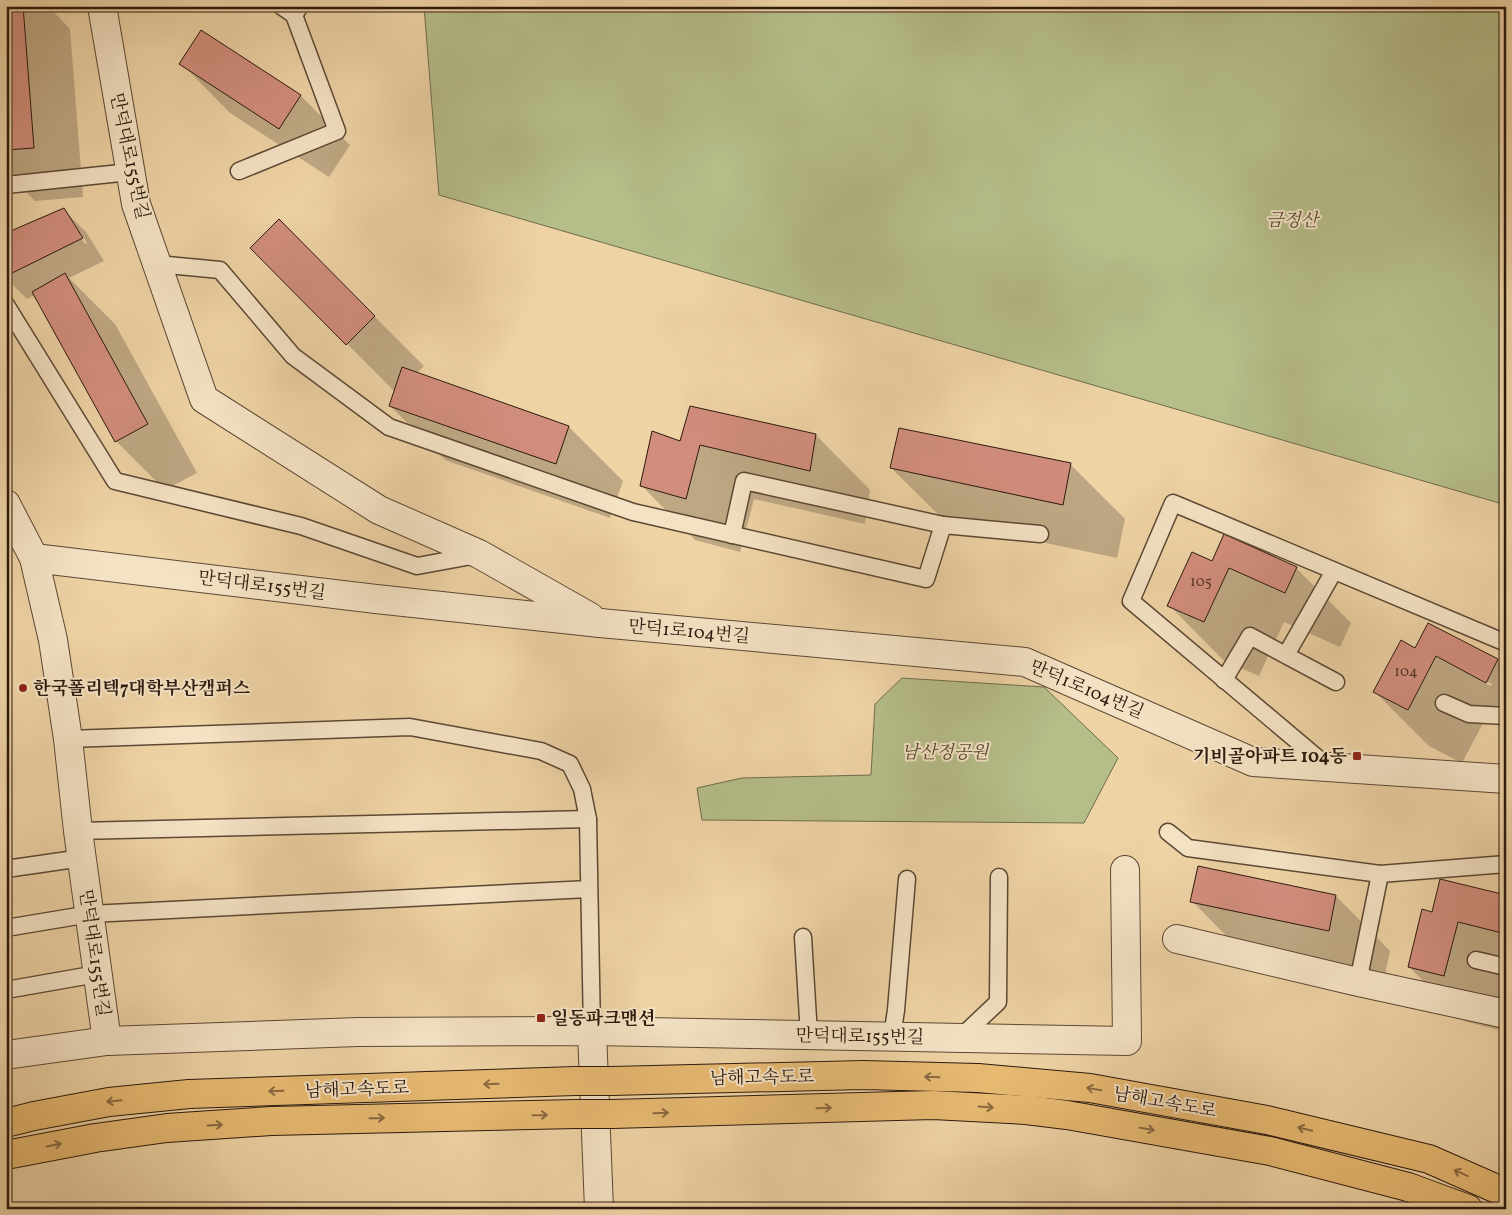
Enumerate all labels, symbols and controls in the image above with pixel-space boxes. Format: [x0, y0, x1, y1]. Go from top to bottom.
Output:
street label: 만덕대로155번길 [103, 91, 154, 222]
park label: 금정산 [1266, 209, 1321, 234]
street label: 만덕대로155번길 [196, 566, 327, 607]
house number: 105 [1190, 572, 1212, 593]
street label: 만덕1로104번길 [627, 615, 751, 650]
street label: 만덕1로104번길 [1025, 655, 1147, 726]
house number: 104 [1394, 662, 1418, 683]
place label: 한국폴리텍7대학부산캠퍼스 [33, 677, 251, 702]
marker: 한국폴리텍7대학부산캠퍼스 [17, 682, 29, 694]
park label: 남산정공원 [902, 741, 990, 766]
place label: 기비골아파트 104동 [1193, 745, 1348, 770]
marker: 기비골아파트 104동 [1351, 750, 1363, 762]
street label: 만덕대로155번길 [72, 888, 115, 1019]
place label: 일동파크맨션 [551, 1007, 655, 1032]
marker: 일동파크맨션 [535, 1012, 547, 1024]
street label: 만덕대로155번길 [795, 1024, 925, 1051]
street label: 남해고속도로 [710, 1065, 814, 1092]
one-way arrow [924, 1072, 940, 1082]
street label: 남해고속도로 [304, 1076, 410, 1105]
one-way arrow [483, 1079, 500, 1089]
street label: 남해고속도로 [1111, 1082, 1218, 1125]
one-way arrow [1086, 1083, 1102, 1093]
one-way arrow [268, 1087, 284, 1096]
one-way arrow [106, 1096, 122, 1106]
one-way arrow [978, 1102, 994, 1111]
one-way arrow [815, 1103, 831, 1112]
one-way arrow [653, 1108, 669, 1117]
one-way arrow [531, 1110, 547, 1120]
one-way arrow [369, 1113, 385, 1123]
one-way arrow [207, 1120, 223, 1129]
one-way arrow [1298, 1124, 1314, 1133]
one-way arrow [1138, 1125, 1154, 1135]
one-way arrow [46, 1140, 62, 1150]
one-way arrow [1454, 1168, 1469, 1178]

